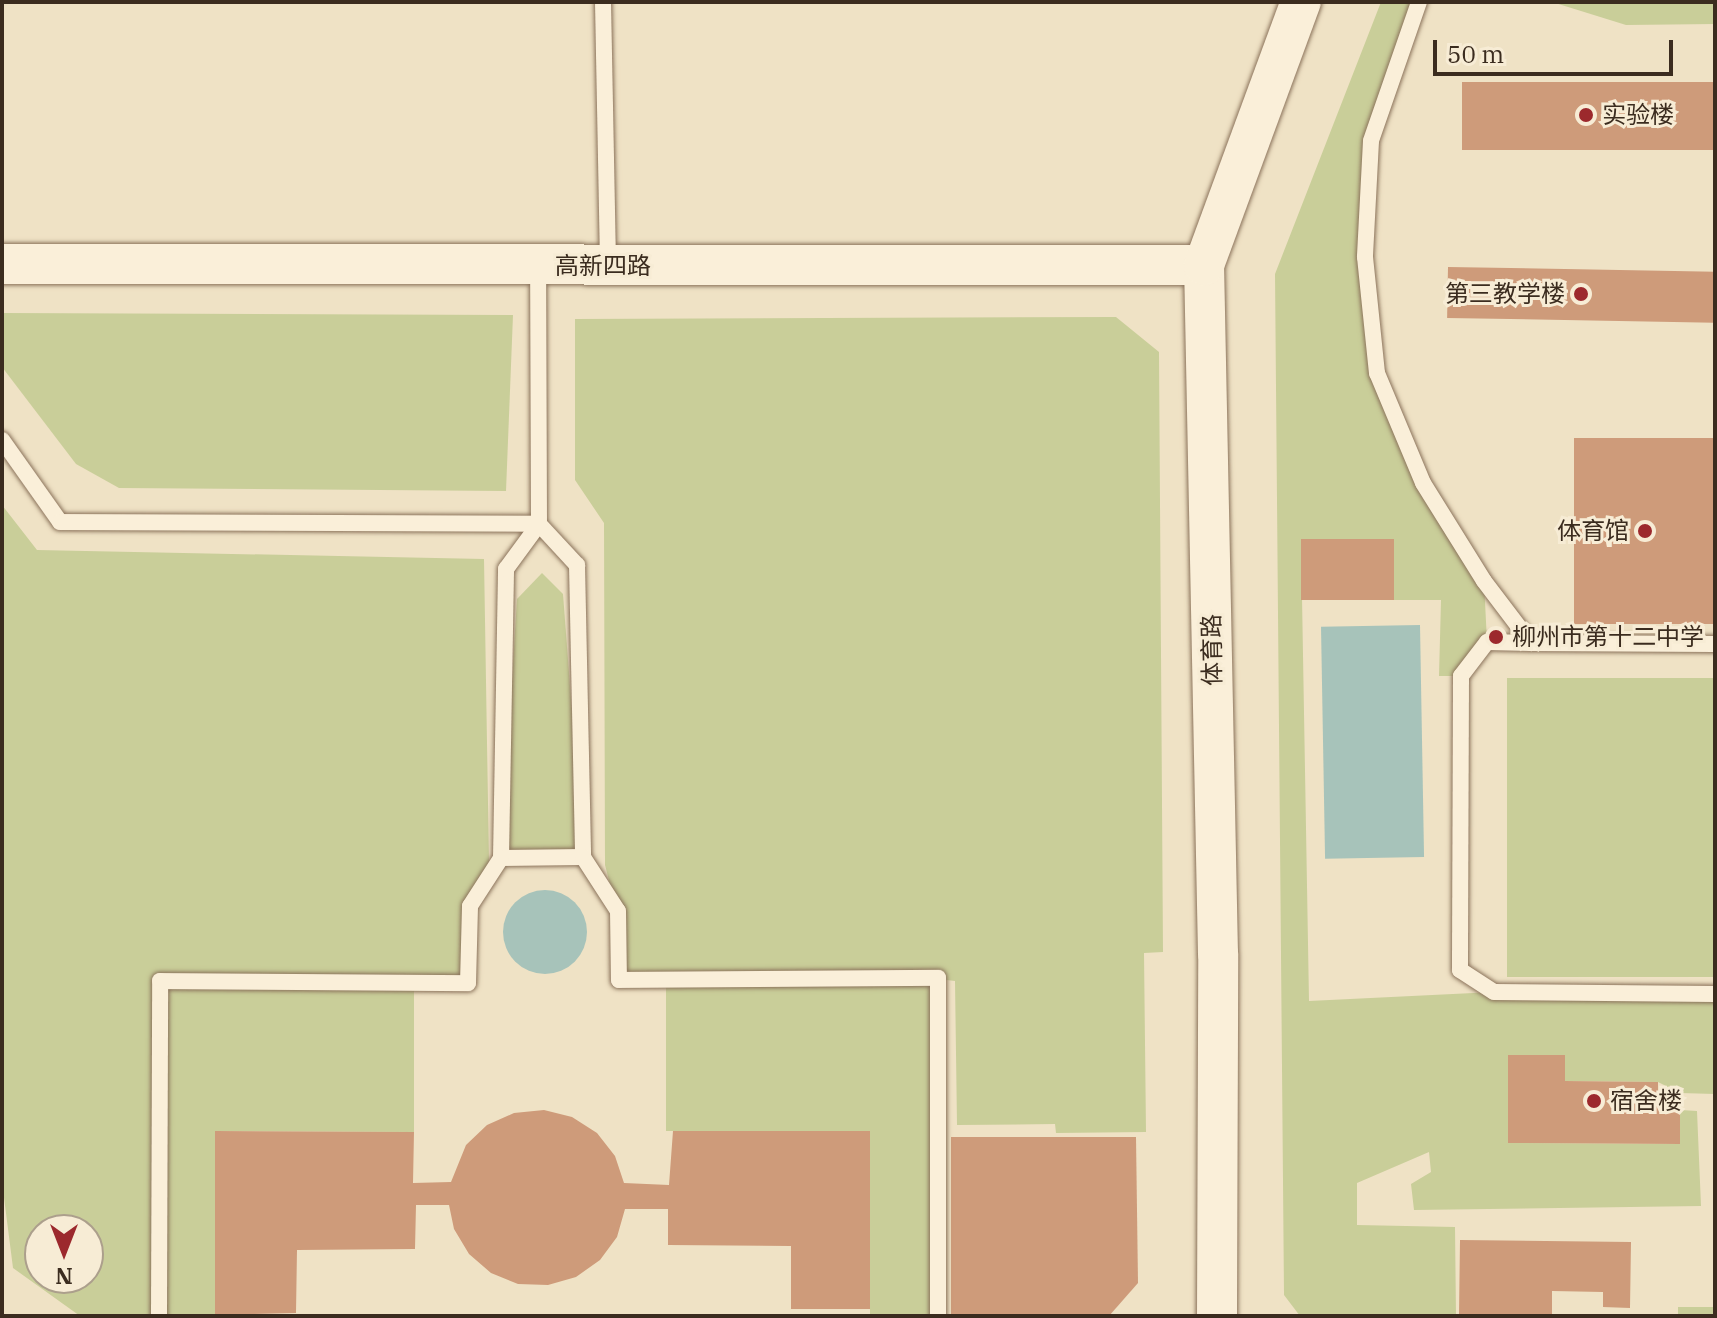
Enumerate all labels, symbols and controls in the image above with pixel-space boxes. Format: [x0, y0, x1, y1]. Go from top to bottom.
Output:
scale bar [1437, 24, 1677, 74]
text: 50 m [1447, 38, 1504, 70]
place label: 实验楼 [1602, 101, 1674, 129]
marker: 实验楼 [1577, 106, 1595, 124]
street label: 高新四路 [555, 252, 651, 280]
place label: 第三教学楼 [1445, 280, 1565, 308]
marker: 第三教学楼 [1572, 285, 1590, 303]
place label: 体育馆 [1557, 517, 1629, 545]
marker: 体育馆 [1636, 522, 1654, 540]
street label: 体育路 [1197, 614, 1227, 686]
place label: 柳州市第十二中学 [1512, 623, 1704, 651]
marker: 柳州市第十二中学 [1487, 628, 1505, 646]
place label: 宿舍楼 [1610, 1087, 1682, 1115]
marker: 宿舍楼 [1585, 1092, 1603, 1110]
north arrow [24, 1214, 104, 1294]
text: N [55, 1262, 73, 1291]

